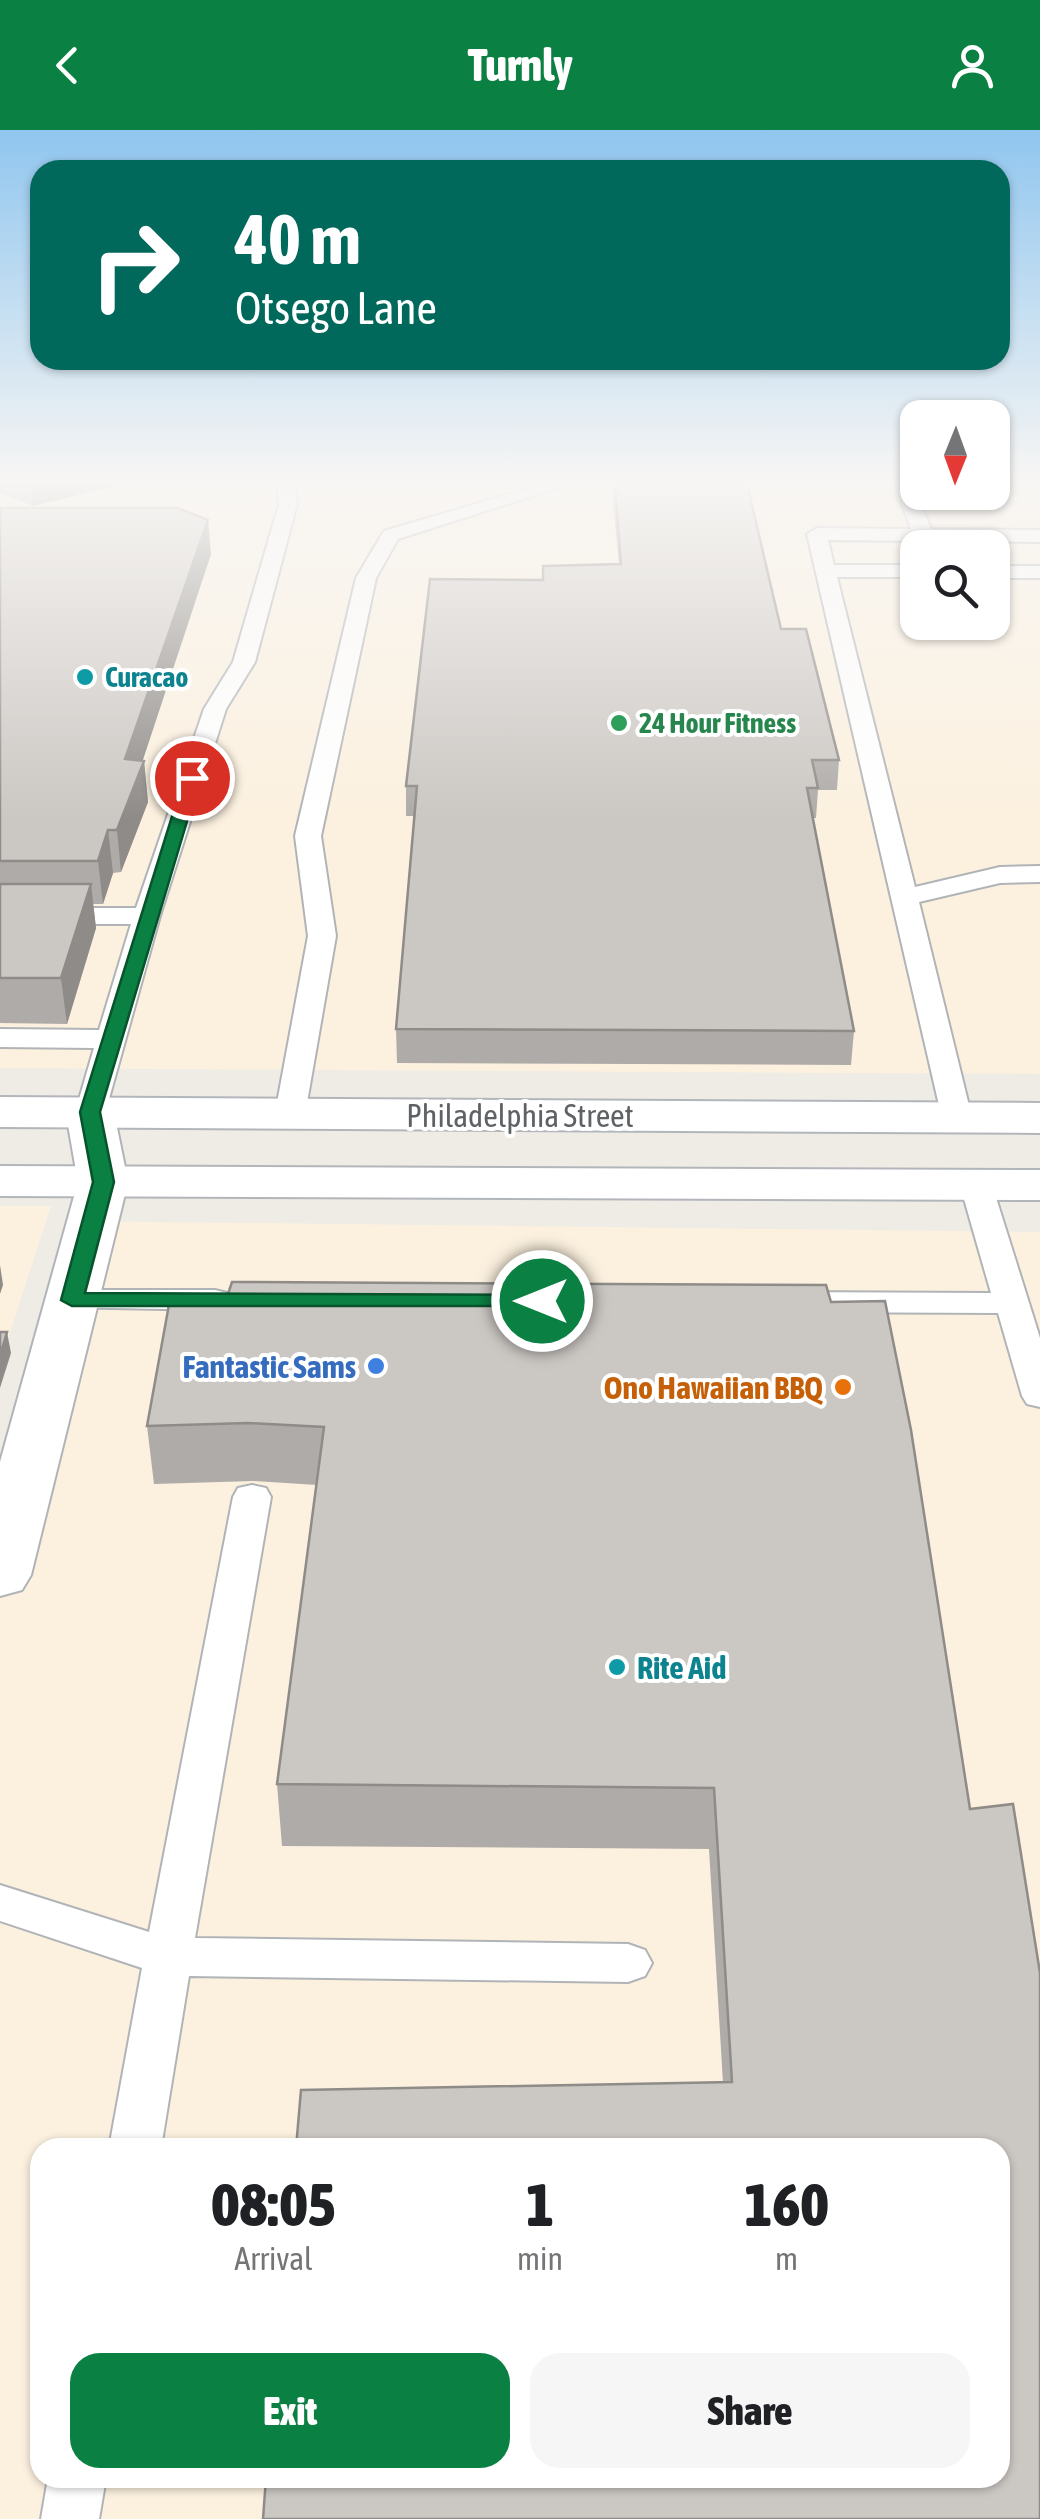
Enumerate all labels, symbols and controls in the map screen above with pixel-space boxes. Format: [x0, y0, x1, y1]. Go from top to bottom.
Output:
icon: back [40, 38, 95, 93]
icon: person [945, 38, 1000, 93]
text: Turnly [468, 39, 572, 91]
text: 40 m [235, 199, 361, 279]
icon: right [70, 200, 200, 330]
text: Otsego Lane [235, 282, 437, 334]
north arrow [900, 400, 1010, 510]
map controls [900, 400, 1010, 640]
button: search [900, 530, 1010, 640]
place label: Curacao [105, 661, 188, 693]
marker: Curacao [74, 666, 96, 688]
place label: 24 Hour Fitness [639, 707, 796, 739]
marker: 24 Hour Fitness [608, 712, 630, 734]
pin [150, 736, 235, 821]
icon: arrive [165, 751, 220, 806]
street label: Philadelphia Street [406, 1097, 634, 1134]
position arrow [490, 1249, 594, 1353]
place label: Fantastic Sams [182, 1348, 356, 1385]
marker: Fantastic Sams [365, 1355, 387, 1377]
place label: Ono Hawaiian BBQ [604, 1369, 823, 1406]
marker: Ono Hawaiian BBQ [832, 1376, 854, 1398]
place label: Rite Aid [637, 1649, 726, 1686]
marker: Rite Aid [606, 1656, 628, 1678]
text: 08:05 [211, 2170, 336, 2239]
text: 1 [526, 2170, 554, 2239]
text: 160 [744, 2170, 829, 2239]
text: Arrival [234, 2240, 313, 2277]
text: min [517, 2240, 563, 2277]
text: m [775, 2240, 798, 2277]
button: Exit [70, 2353, 510, 2468]
button: Share [530, 2353, 970, 2468]

